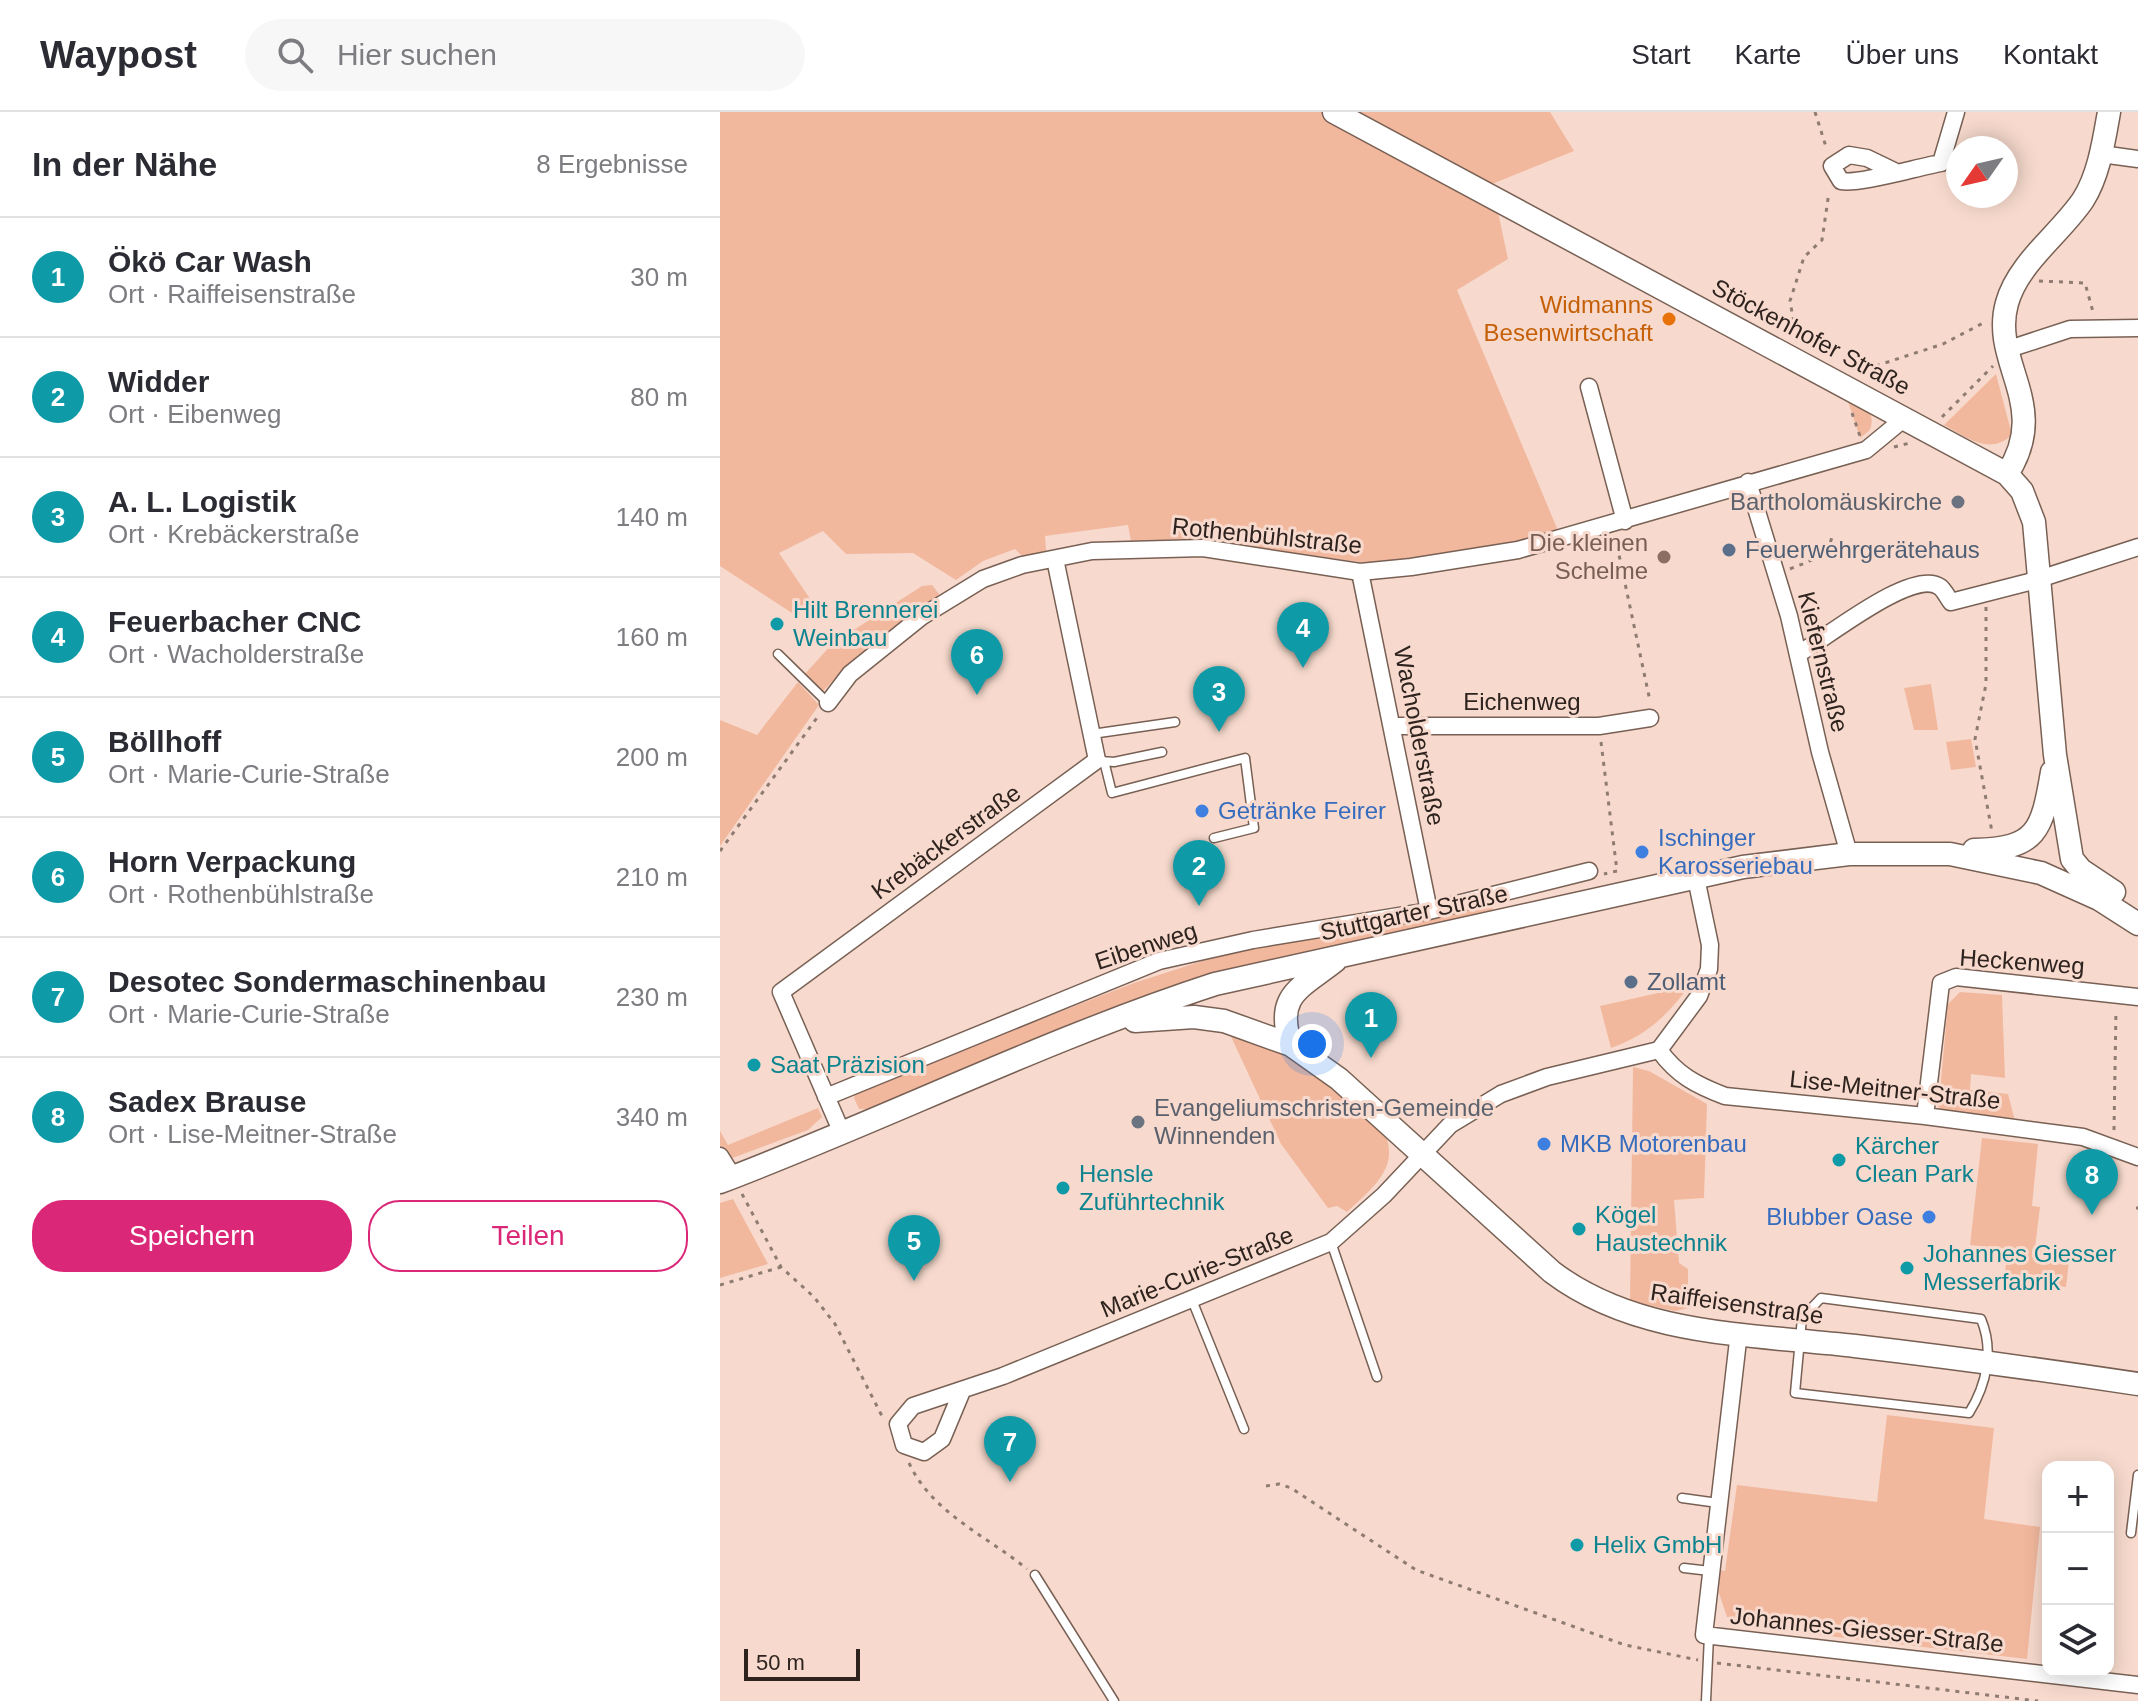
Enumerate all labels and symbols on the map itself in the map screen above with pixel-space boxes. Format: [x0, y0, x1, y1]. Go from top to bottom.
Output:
north arrow [1946, 136, 2018, 208]
street label: Stöckenhofer Straße [1708, 273, 1915, 400]
place label: Widmanns Besenwirtschaft [1484, 291, 1653, 346]
marker: Widmanns Besenwirtschaft [1660, 310, 1678, 328]
place label: Bartholomäuskirche [1730, 488, 1942, 515]
marker: Bartholomäuskirche [1949, 493, 1967, 511]
street label: Rothenbühlstraße [1171, 512, 1363, 559]
place label: Die kleinen Schelme [1529, 529, 1648, 584]
place label: Feuerwehrgerätehaus [1745, 536, 1980, 563]
marker: Feuerwehrgerätehaus [1720, 541, 1738, 559]
marker: Die kleinen Schelme [1655, 548, 1673, 566]
street label: Kiefernstraße [1793, 589, 1854, 735]
place label: Hilt Brennerei Weinbau [793, 596, 938, 651]
pin: 4 [1277, 602, 1329, 668]
marker: Hilt Brennerei Weinbau [768, 615, 786, 633]
pin: 6 [951, 629, 1003, 695]
street label: Wacholderstraße [1389, 644, 1450, 828]
pin: 3 [1193, 666, 1245, 732]
street label: Eichenweg [1463, 688, 1581, 715]
street label: Krebäckerstraße [866, 779, 1025, 905]
place label: Getränke Feirer [1218, 797, 1386, 824]
marker: Getränke Feirer [1193, 802, 1211, 820]
place label: Ischinger Karosseriebau [1658, 824, 1813, 879]
pin: 2 [1173, 840, 1225, 906]
marker: Ischinger Karosseriebau [1633, 843, 1651, 861]
street label: Stuttgarter Straße [1318, 879, 1510, 946]
street label: Eibenweg [1092, 916, 1200, 975]
street label: Heckenweg [1959, 944, 2086, 979]
place label: Zollamt [1647, 968, 1726, 995]
marker: Zollamt [1622, 973, 1640, 991]
pin: 1 [1345, 992, 1397, 1058]
your location [1292, 1024, 1332, 1064]
place label: Saat Präzision [770, 1051, 925, 1078]
marker: Saat Präzision [745, 1056, 763, 1074]
street label: Lise-Meitner-Straße [1788, 1065, 2002, 1114]
place label: Evangeliumschristen-Gemeinde Winnenden [1154, 1094, 1494, 1149]
marker: Evangeliumschristen-Gemeinde Winnenden [1129, 1113, 1147, 1131]
place label: MKB Motorenbau [1560, 1130, 1747, 1157]
place label: Kärcher Clean Park [1855, 1132, 1975, 1187]
marker: MKB Motorenbau [1535, 1135, 1553, 1153]
pin: 8 [2066, 1149, 2118, 1215]
marker: Kärcher Clean Park [1830, 1151, 1848, 1169]
place label: Hensle Zuführtechnik [1079, 1160, 1225, 1215]
marker: Hensle Zuführtechnik [1054, 1179, 1072, 1197]
place label: Kögel Haustechnik [1595, 1201, 1728, 1256]
place label: Blubber Oase [1766, 1203, 1913, 1230]
marker: Blubber Oase [1920, 1208, 1938, 1226]
pin: 5 [888, 1215, 940, 1281]
marker: Kögel Haustechnik [1570, 1220, 1588, 1238]
street label: Marie-Curie-Straße [1097, 1221, 1297, 1323]
place label: Johannes Giesser Messerfabrik [1923, 1240, 2116, 1295]
marker: Johannes Giesser Messerfabrik [1898, 1259, 1916, 1277]
street label: Raiffeisenstraße [1649, 1278, 1825, 1329]
pin: 7 [984, 1416, 1036, 1482]
place label: Helix GmbH [1593, 1531, 1722, 1558]
marker: Helix GmbH [1568, 1536, 1586, 1554]
street label: Johannes-Giesser-Straße [1729, 1602, 2005, 1657]
scale bar [744, 1645, 860, 1681]

